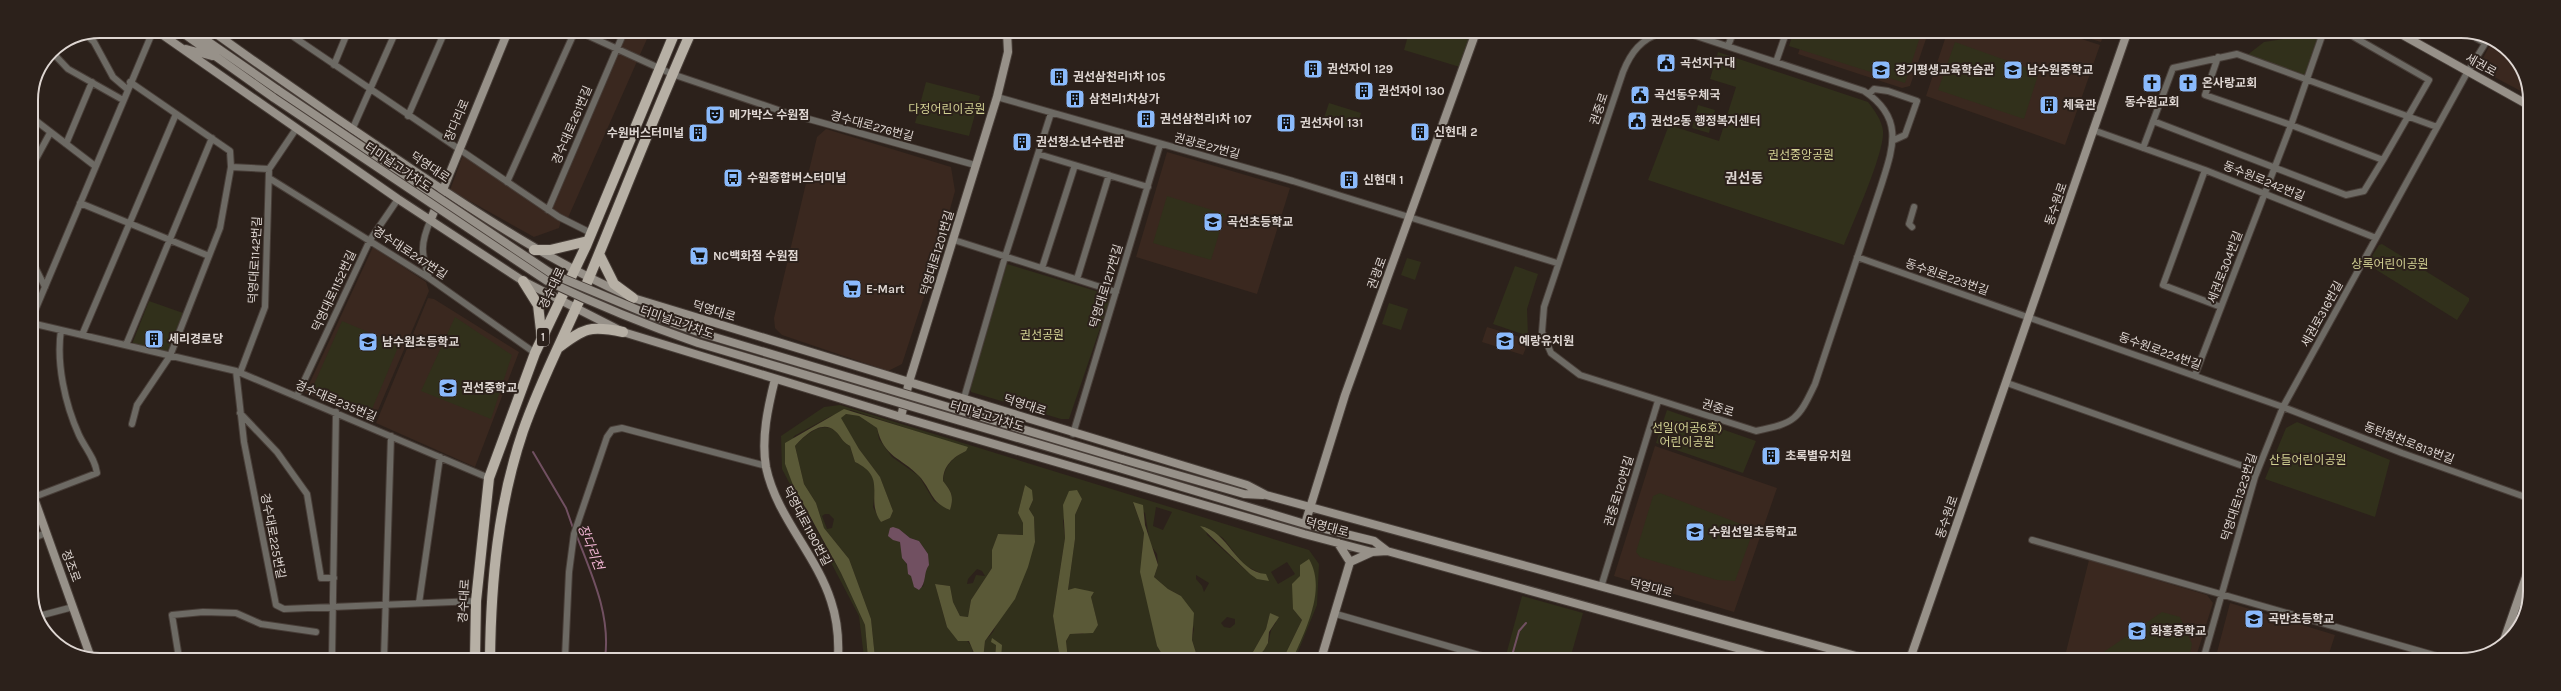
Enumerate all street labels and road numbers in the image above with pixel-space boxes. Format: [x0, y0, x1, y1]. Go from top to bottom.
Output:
street label: 세권로 [2463, 51, 2499, 79]
street label: 경수대로261번길 [549, 84, 595, 166]
street label: 권중로 [1587, 91, 1611, 127]
street label: 장다리로 [442, 97, 472, 143]
street label: 경수대로276번길 [829, 108, 915, 144]
street label: 권광로27번길 [1172, 130, 1242, 162]
street label: 터미널고가차도 [362, 140, 434, 194]
street label: 덕영대로 [408, 149, 452, 185]
street label: 동수원로242번길 [2221, 158, 2307, 204]
street label: 동수원로 [2042, 181, 2070, 227]
street label: 덕영대로1201번길 [917, 209, 957, 297]
street label: 덕영대로1142번길 [246, 216, 264, 304]
street label: 경수대로247번길 [370, 224, 450, 282]
street label: 세권로304번길 [2205, 229, 2245, 305]
street label: 덕영대로1217번길 [1087, 242, 1125, 330]
street label: 덕영대로1152번길 [309, 248, 359, 334]
street label: 권광로 [1365, 255, 1389, 291]
street label: 동수원로223번길 [1903, 256, 1991, 298]
street label: 경수대로 [536, 265, 568, 311]
street label: 세권로316번길 [2298, 279, 2346, 349]
street label: 덕영대로 [691, 298, 737, 324]
street label: 터미널고가차도 [638, 303, 716, 341]
road number: 1 [537, 328, 549, 346]
street label: 동수원로224번길 [2117, 330, 2203, 372]
street label: 경수대로235번길 [293, 378, 379, 424]
street label: 덕영대로 [1002, 392, 1048, 418]
street label: 권중로 [1700, 396, 1736, 420]
street label: 터미널고가차도 [948, 398, 1026, 434]
street label: 동탄원천로813번길 [2362, 419, 2456, 467]
street label: 덕영대로1323번길 [2218, 451, 2260, 543]
street label: 권중로120번길 [1602, 454, 1636, 528]
street label: 덕영대로1190번길 [780, 484, 834, 568]
street label: 경수대로225번길 [258, 492, 288, 580]
street label: 동수원로 [1933, 494, 1961, 540]
street label: 덕영대로 [1304, 515, 1350, 539]
street label: 정조로 [59, 548, 83, 584]
street label: 덕영대로 [1628, 576, 1674, 600]
street label: 경수대로 [456, 579, 472, 623]

